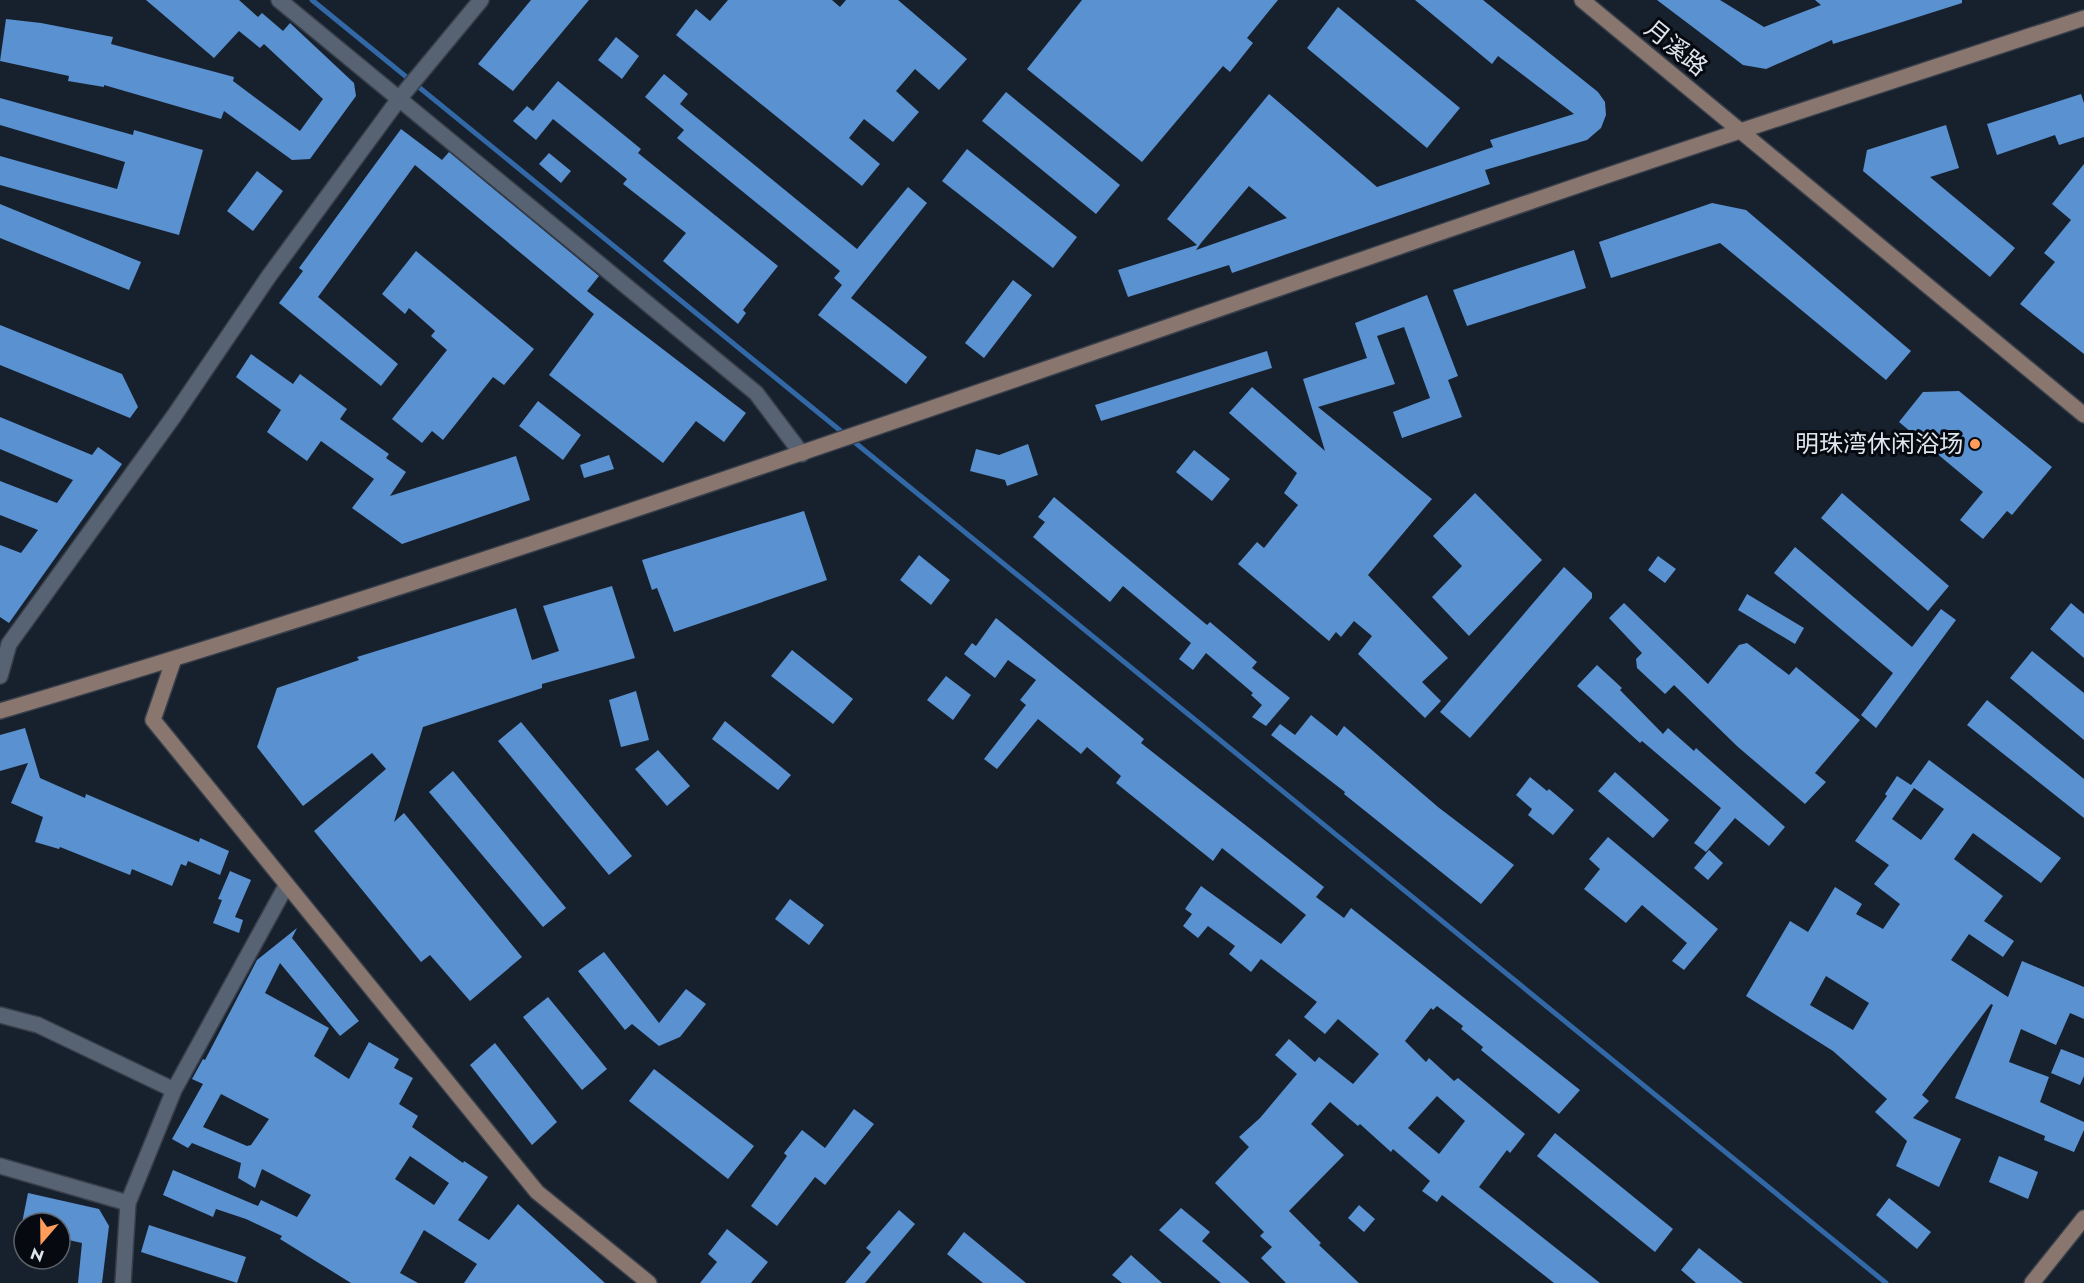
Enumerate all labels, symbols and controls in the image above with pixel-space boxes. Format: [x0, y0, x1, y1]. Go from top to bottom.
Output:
street label: 月溪路 [1637, 11, 1715, 84]
place label: 明珠湾休闲浴场 [1795, 426, 1963, 461]
marker: 明珠湾休闲浴场 [1968, 437, 1982, 451]
north arrow [12, 1211, 72, 1271]
text: N [27, 1242, 47, 1268]

